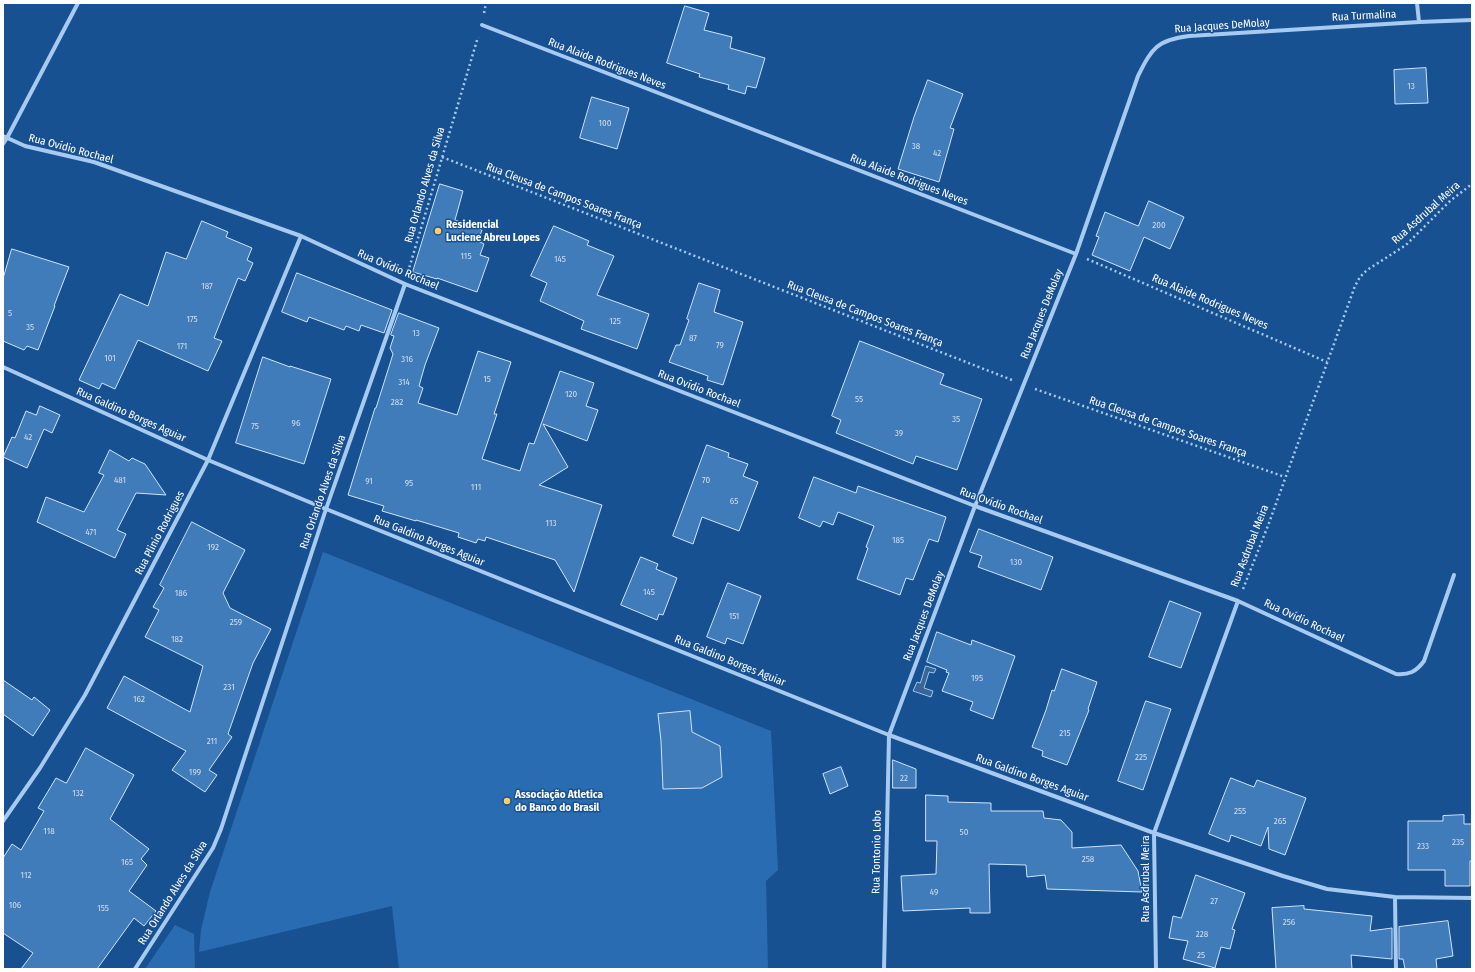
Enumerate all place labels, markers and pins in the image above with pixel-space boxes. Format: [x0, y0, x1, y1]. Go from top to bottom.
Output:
place label: Residencial Luciene Abreu Lopes [446, 218, 540, 244]
marker: Residencial Luciene Abreu Lopes [433, 226, 443, 236]
place label: Associação Atletica do Banco do Brasil [515, 788, 603, 814]
marker: Associação Atletica do Banco do Brasil [502, 796, 512, 806]

